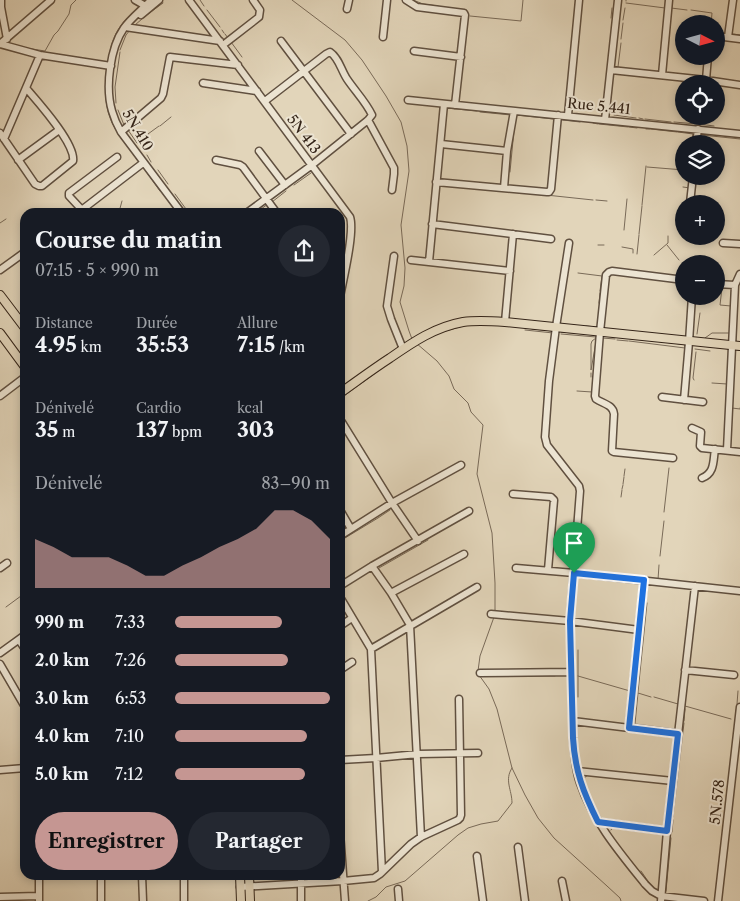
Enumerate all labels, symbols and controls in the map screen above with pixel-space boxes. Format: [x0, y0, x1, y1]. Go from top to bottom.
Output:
north arrow [675, 15, 725, 65]
map controls [675, 15, 725, 305]
button: locate [675, 75, 725, 125]
street label: Rue 5.441 [566, 94, 632, 118]
street label: 5N.410 [119, 106, 157, 154]
street label: 5N 413 [283, 111, 325, 157]
button: layers [675, 135, 725, 185]
button: + [675, 195, 725, 245]
button: share [278, 225, 330, 277]
text: Course du matin [35, 227, 222, 254]
button: − [675, 255, 725, 305]
text: 07:15 · 5 × 990 m [35, 260, 159, 280]
text: Distance [35, 314, 93, 332]
text: Durée [136, 314, 177, 332]
text: Allure [237, 314, 278, 332]
text: 4.95 [35, 332, 77, 357]
text: 35:53 [136, 332, 189, 357]
text: 7:15 [237, 332, 275, 357]
text: km [77, 338, 102, 356]
text: /km [275, 338, 305, 356]
text: Dénivelé [35, 399, 94, 417]
text: Cardio [136, 399, 181, 417]
text: kcal [237, 399, 263, 417]
text: 35 [35, 417, 58, 442]
text: 137 [136, 417, 168, 442]
text: 303 [237, 417, 274, 442]
text: m [58, 423, 75, 441]
text: bpm [168, 423, 202, 441]
text: Dénivelé [35, 473, 103, 493]
text: 83–90 m [261, 473, 330, 493]
pin [553, 522, 595, 573]
icon: arrive [560, 529, 588, 557]
text: 990 m [35, 612, 84, 632]
text: 7:33 [115, 612, 145, 632]
text: 2.0 km [35, 650, 89, 670]
text: 7:26 [115, 650, 146, 670]
text: 3.0 km [35, 688, 89, 708]
text: 6:53 [115, 688, 146, 708]
text: 4.0 km [35, 726, 89, 746]
text: 7:10 [115, 726, 144, 746]
text: 5.0 km [35, 764, 89, 784]
text: 7:12 [115, 764, 143, 784]
street label: 5N.578 [706, 778, 728, 826]
button: Enregistrer [35, 812, 178, 870]
button: Partager [188, 812, 330, 870]

